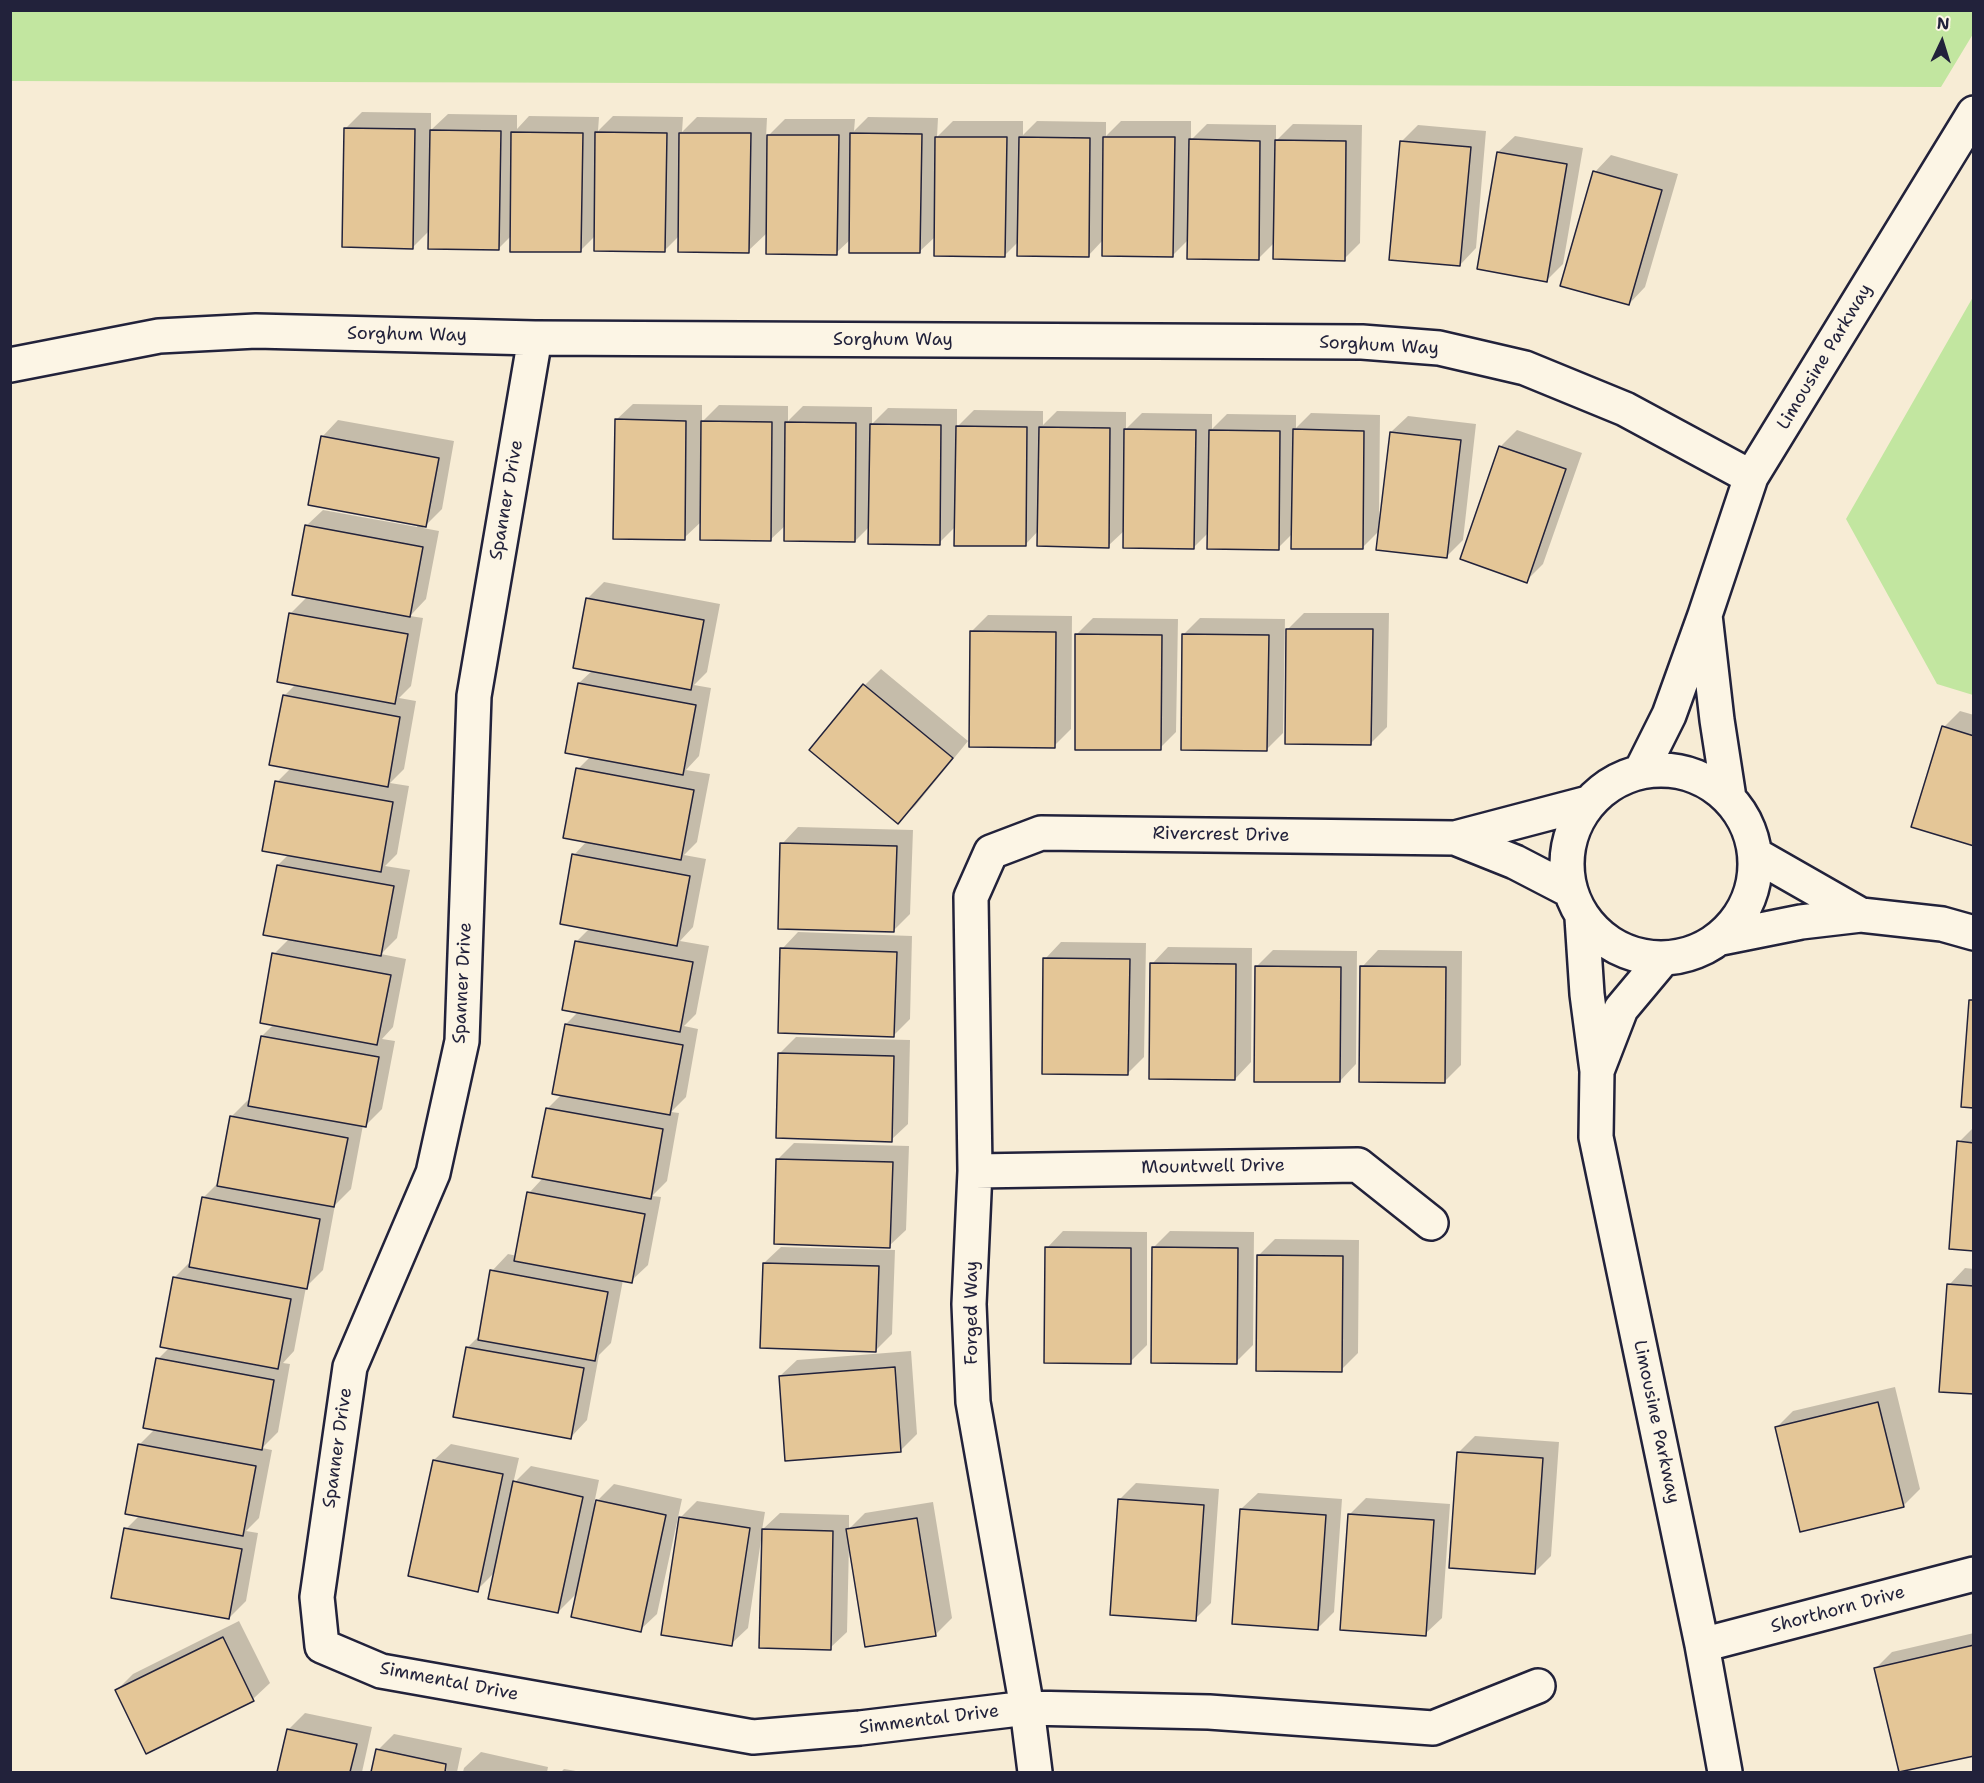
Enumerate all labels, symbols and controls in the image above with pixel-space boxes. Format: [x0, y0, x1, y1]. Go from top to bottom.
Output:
north arrow [1912, 12, 1972, 72]
text: N [1936, 13, 1950, 34]
street label: Limousine Parkway [1773, 280, 1877, 434]
street label: Sorghum Way [347, 323, 467, 347]
street label: Sorghum Way [833, 329, 953, 351]
street label: Sorghum Way [1319, 332, 1439, 360]
street label: Spanner Drive [486, 438, 528, 562]
street label: Rivercrest Drive [1152, 823, 1290, 847]
street label: Spanner Drive [449, 922, 477, 1044]
street label: Mountwell Drive [1141, 1155, 1285, 1179]
street label: Forged Way [961, 1261, 983, 1365]
street label: Limousine Parkway [1628, 1338, 1684, 1506]
street label: Spanner Drive [319, 1386, 357, 1510]
street label: Shorthorn Drive [1769, 1582, 1907, 1638]
street label: Simmental Drive [378, 1658, 520, 1706]
street label: Simmental Drive [858, 1701, 1000, 1739]

